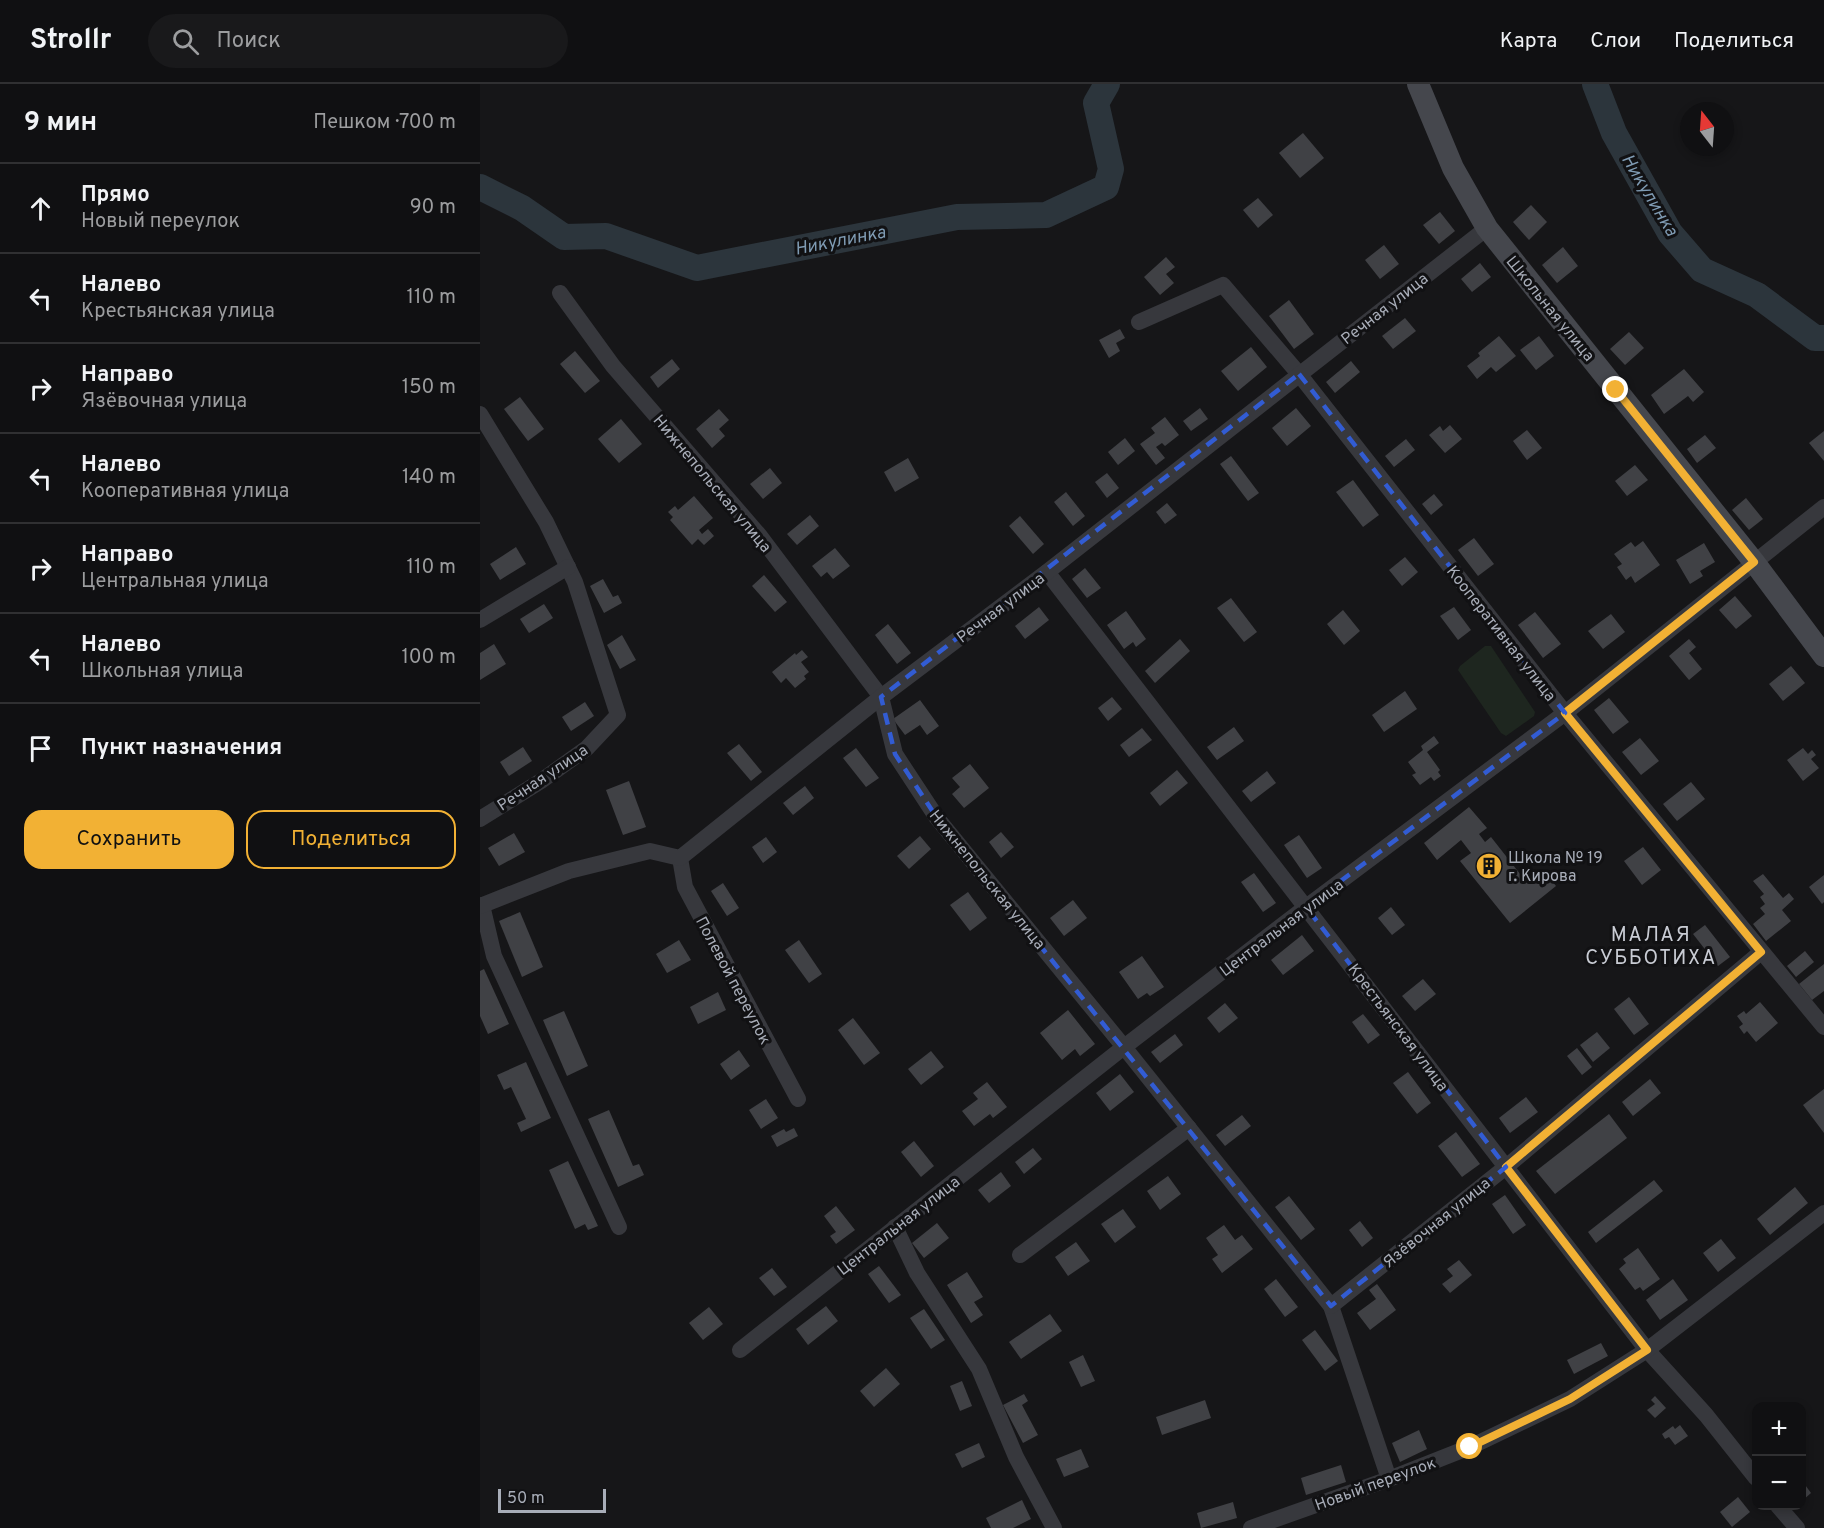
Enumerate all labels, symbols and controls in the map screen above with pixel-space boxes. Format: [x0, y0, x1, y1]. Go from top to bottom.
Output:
search box [148, 14, 568, 68]
text: Strollr [30, 23, 112, 59]
icon: search [169, 25, 202, 58]
text: Поиск [217, 28, 281, 55]
text: Карта [1500, 28, 1557, 55]
text: Слои [1590, 28, 1641, 55]
text: Поделиться [1674, 28, 1794, 55]
north arrow [1680, 102, 1734, 156]
text: 9 мин [24, 107, 97, 140]
text: Пешком · 700 m [313, 110, 456, 136]
water label: Никулинка [1615, 150, 1683, 242]
text: Прямо [81, 182, 150, 209]
icon: ahead [24, 192, 57, 225]
text: 90 m [410, 195, 456, 221]
text: Новый переулок [81, 209, 240, 235]
water label: Никулинка [793, 221, 888, 262]
street label: Школьная улица [1501, 253, 1598, 366]
street label: Речная улица [1338, 269, 1433, 350]
text: Налево [81, 272, 161, 299]
icon: left [24, 282, 57, 315]
text: 110 m [407, 285, 456, 311]
text: Крестьянская улица [81, 299, 275, 325]
text: Направо [81, 362, 173, 389]
icon: right [24, 372, 57, 405]
text: 150 m [402, 375, 456, 401]
route end [1602, 376, 1628, 402]
text: Язёвочная улица [81, 389, 247, 415]
street label: Нижнепольская улица [648, 411, 775, 557]
text: Налево [81, 452, 161, 479]
icon: left [24, 462, 57, 495]
text: 140 m [402, 465, 456, 491]
text: Кооперативная улица [81, 479, 289, 505]
text: Направо [81, 542, 173, 569]
icon: right [24, 552, 57, 585]
text: 110 m [407, 555, 456, 581]
street label: Кооперативная улица [1441, 562, 1560, 706]
text: Центральная улица [81, 569, 269, 595]
street label: Речная улица [953, 569, 1049, 648]
text: Налево [81, 632, 161, 659]
icon: left [24, 642, 57, 675]
text: 100 m [401, 645, 456, 671]
text: Школьная улица [81, 659, 243, 685]
icon: arrive [24, 732, 57, 765]
text: Пункт назначения [81, 735, 282, 762]
street label: Речная улица [494, 741, 592, 816]
street label: Нижнепольская улица [924, 806, 1049, 954]
button: Сохранить [24, 810, 234, 869]
button: Поделиться [246, 810, 456, 869]
place label: Школа № 19 г. Кирова [1508, 849, 1603, 887]
building icon: Школа № 19 г. Кирова [1474, 851, 1504, 881]
street label: Центральная улица [1216, 875, 1348, 982]
street label: Полевой переулок [690, 914, 774, 1048]
district label: МАЛАЯ СУББОТИХА [1585, 923, 1717, 972]
street label: Крестьянская улица [1343, 960, 1452, 1096]
street label: Центральная улица [834, 1172, 965, 1281]
street label: Язёвочная улица [1379, 1174, 1495, 1273]
map controls [1752, 1402, 1806, 1510]
button: + [1752, 1402, 1806, 1456]
route start [1456, 1433, 1482, 1459]
street label: Новый переулок [1313, 1454, 1439, 1516]
button: − [1752, 1456, 1806, 1510]
scale bar [498, 1486, 606, 1514]
text: 50 m [507, 1489, 545, 1509]

